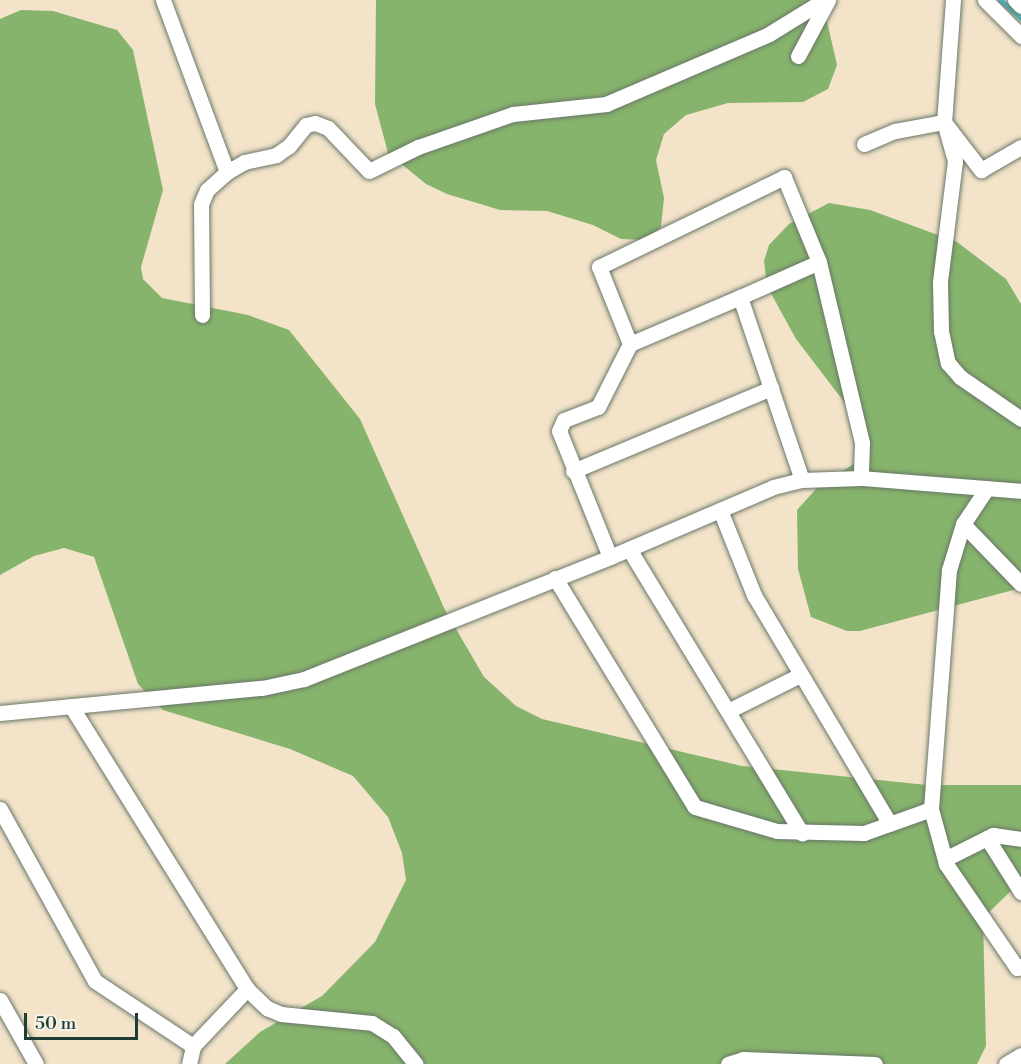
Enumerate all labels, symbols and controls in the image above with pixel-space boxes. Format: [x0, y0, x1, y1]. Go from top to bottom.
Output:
scale bar [27, 1001, 141, 1039]
text: 50 m [35, 1012, 76, 1035]

